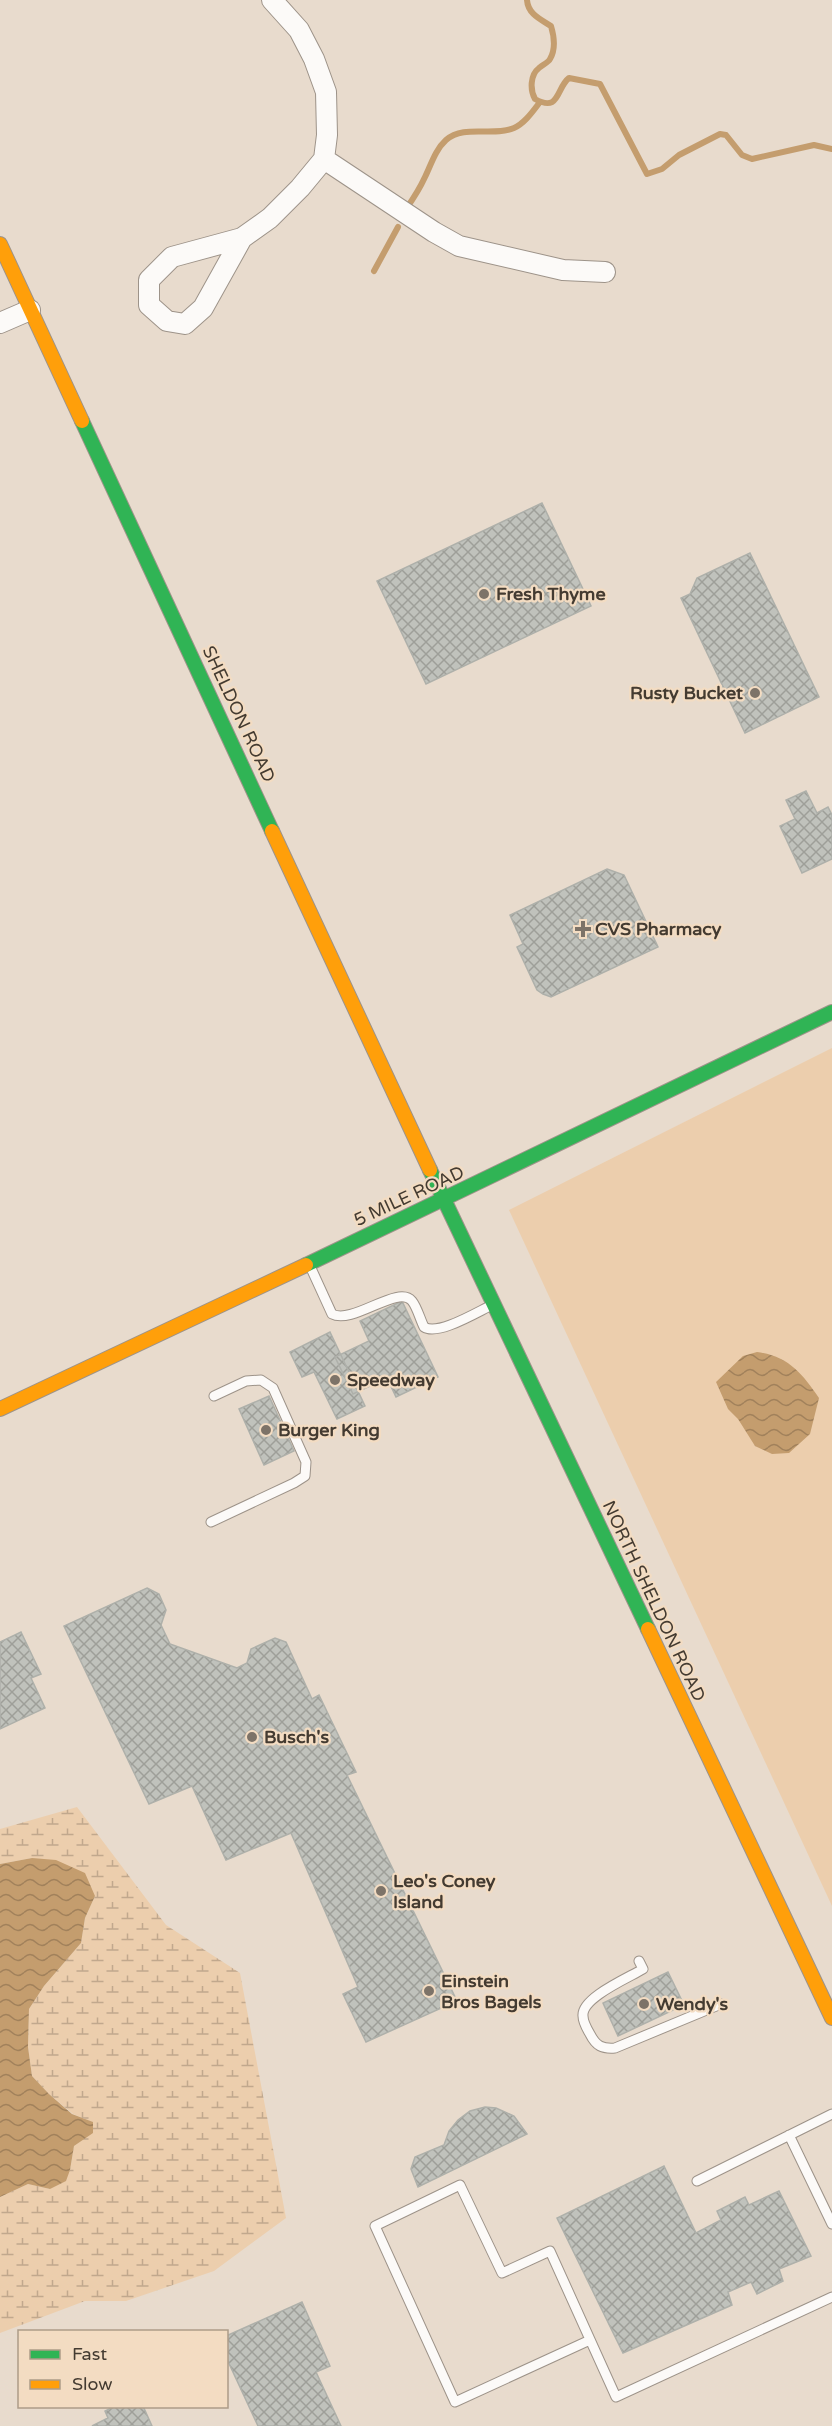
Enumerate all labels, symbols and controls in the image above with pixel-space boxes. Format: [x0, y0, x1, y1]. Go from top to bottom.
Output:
place label: Fresh Thyme [496, 583, 606, 605]
marker: Fresh Thyme [477, 587, 491, 601]
street label: SHELDON ROAD [198, 642, 280, 786]
place label: Rusty Bucket [630, 682, 743, 704]
marker: Rusty Bucket [748, 686, 762, 700]
place label: CVS Pharmacy [595, 918, 722, 940]
marker: CVS Pharmacy [576, 922, 590, 936]
street label: 5 MILE ROAD [350, 1161, 468, 1231]
place label: Speedway [347, 1369, 435, 1391]
marker: Speedway [328, 1373, 342, 1387]
place label: Burger King [278, 1419, 380, 1441]
marker: Burger King [259, 1423, 273, 1437]
street label: NORTH SHELDON ROAD [598, 1497, 710, 1705]
place label: Busch's [264, 1726, 330, 1748]
marker: Busch's [245, 1730, 259, 1744]
place label: Leo's Coney Island [393, 1870, 496, 1913]
marker: Leo's Coney Island [374, 1884, 388, 1898]
place label: Einstein Bros Bagels [441, 1970, 542, 2013]
marker: Einstein Bros Bagels [422, 1984, 436, 1998]
place label: Wendy's [656, 1993, 729, 2015]
marker: Wendy's [637, 1997, 651, 2011]
legend [18, 2330, 228, 2408]
text: Fast [72, 2343, 107, 2365]
text: Slow [72, 2373, 113, 2395]

